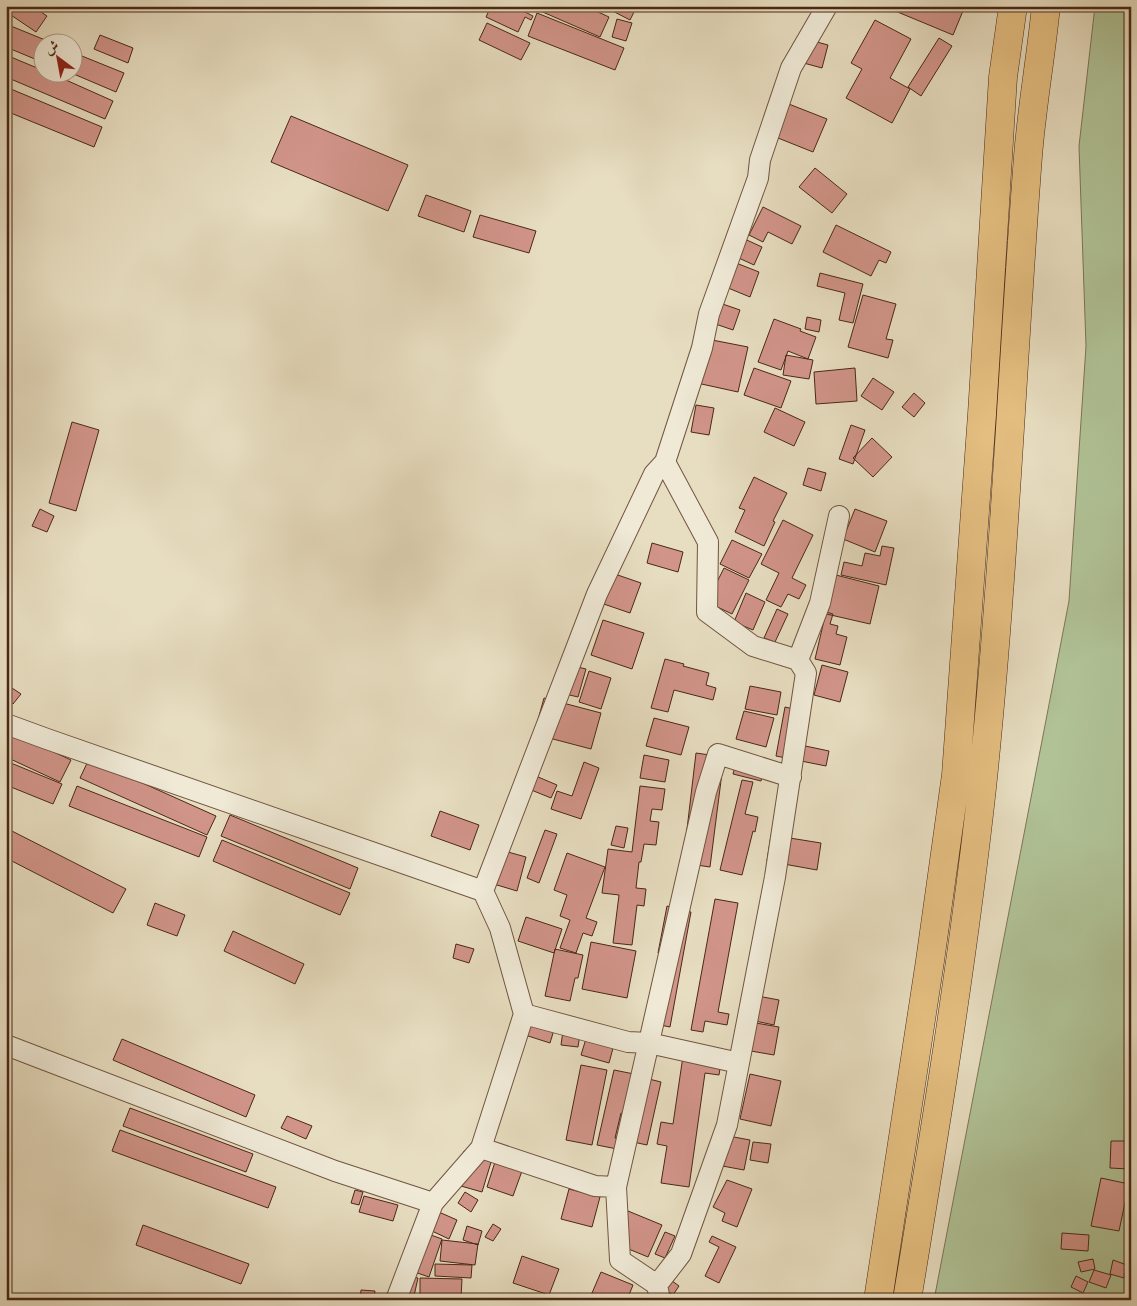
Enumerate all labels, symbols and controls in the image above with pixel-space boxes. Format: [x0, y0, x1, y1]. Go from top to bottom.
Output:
north arrow [32, 32, 82, 82]
text: ش [40, 36, 62, 59]

